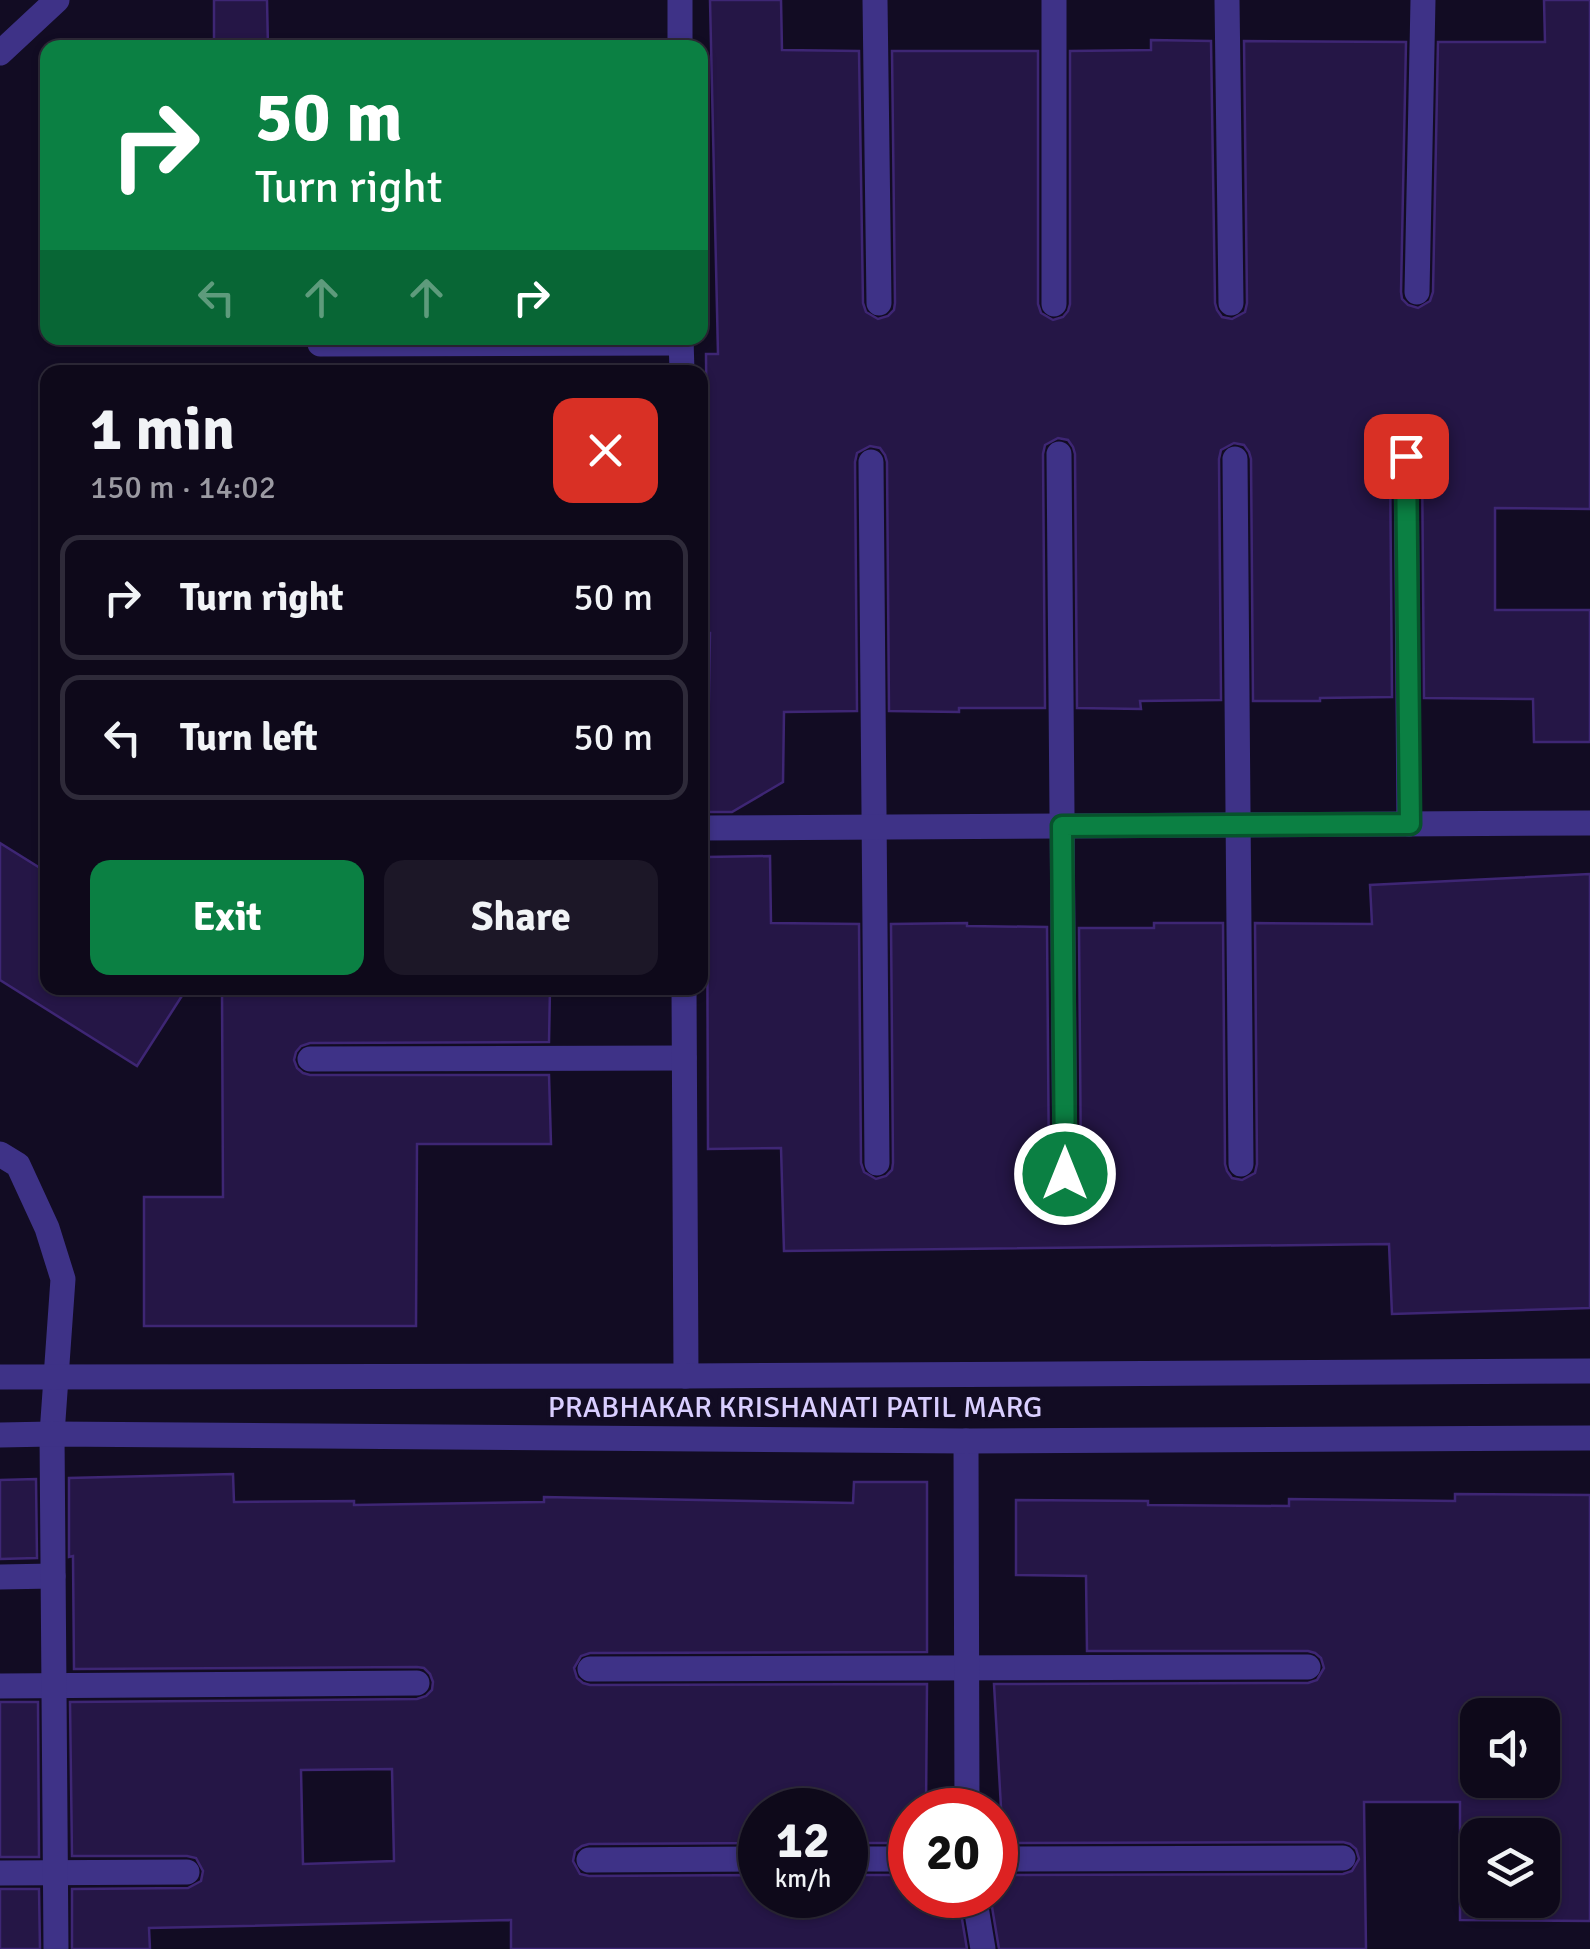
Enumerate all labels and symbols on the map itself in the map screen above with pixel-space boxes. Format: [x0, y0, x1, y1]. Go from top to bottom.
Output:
pin [1364, 414, 1449, 499]
position arrow [1013, 1122, 1117, 1226]
street label: PRABHAKAR KRISHANATI PATIL MARG [548, 1389, 1042, 1426]
speed limit sign: 20 [888, 1788, 1018, 1918]

